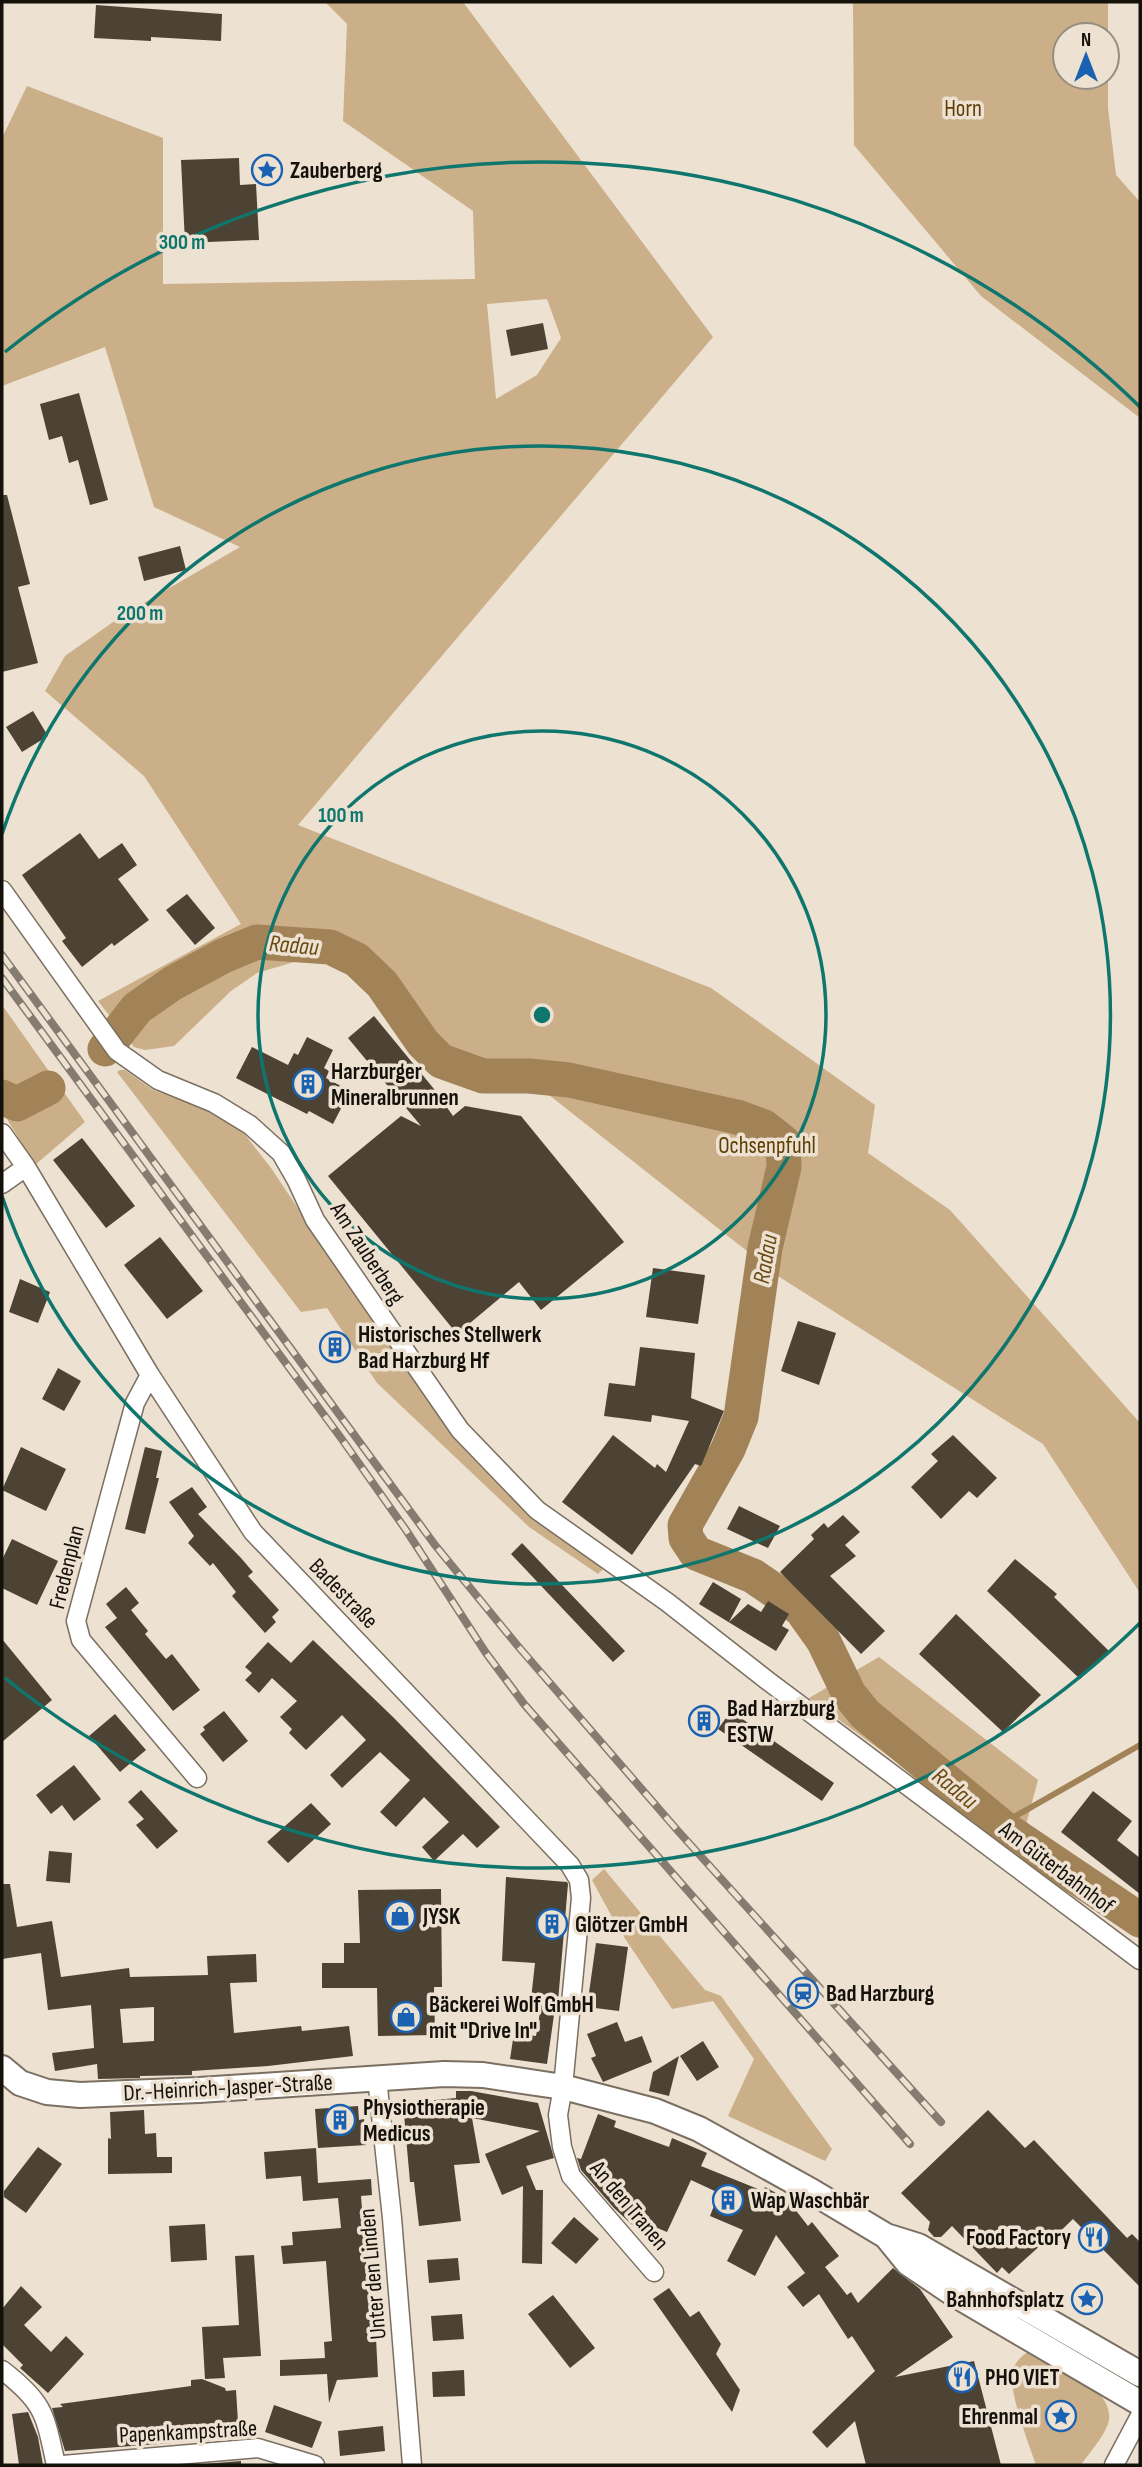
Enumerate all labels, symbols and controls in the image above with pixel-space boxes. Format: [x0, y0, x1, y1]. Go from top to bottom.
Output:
north arrow [1051, 21, 1121, 91]
text: N [1081, 29, 1091, 52]
park label: Horn [944, 95, 982, 123]
place icon: Zauberberg [250, 153, 284, 187]
place label: Zauberberg [290, 157, 383, 185]
text: 300 m [159, 230, 205, 255]
text: 200 m [117, 601, 163, 626]
text: 100 m [318, 803, 364, 828]
water label: Radau [268, 929, 320, 962]
centre of rings [530, 1003, 554, 1027]
place label: Harzburger Mineralbrunnen [331, 1058, 459, 1112]
building icon: Harzburger Mineralbrunnen [291, 1067, 325, 1101]
park label: Ochsenpfuhl [718, 1132, 816, 1160]
street label: Am Zauberberg [323, 1197, 410, 1310]
water label: Radau [747, 1232, 784, 1286]
place label: Historisches Stellwerk Bad Harzburg Hf [358, 1321, 542, 1375]
building icon: Historisches Stellwerk Bad Harzburg Hf [318, 1330, 352, 1364]
street label: Fredenplan [43, 1522, 91, 1612]
street label: Badestraße [303, 1553, 384, 1635]
place label: Bad Harzburg ESTW [727, 1695, 835, 1749]
building icon: Bad Harzburg ESTW [687, 1704, 721, 1738]
water label: Radau [926, 1762, 983, 1815]
street label: Am Güterbahnhof [993, 1815, 1120, 1920]
shop icon: JYSK [383, 1899, 417, 1933]
place label: JYSK [422, 1903, 461, 1931]
building icon: Glötzer GmbH [535, 1907, 569, 1941]
place label: Glötzer GmbH [575, 1911, 688, 1939]
station icon: Bad Harzburg [786, 1976, 820, 2010]
place label: Bad Harzburg [826, 1980, 934, 2008]
place label: Bäckerei Wolf GmbH mit "Drive In" [429, 1991, 594, 2045]
shop icon: Bäckerei Wolf GmbH mit "Drive In" [389, 2000, 423, 2034]
street label: Dr.-Heinrich-Jasper-Straße [123, 2069, 333, 2107]
place label: Physiotherapie Medicus [363, 2094, 485, 2148]
building icon: Physiotherapie Medicus [323, 2103, 357, 2137]
street label: An den Tranen [583, 2155, 675, 2256]
building icon: Wap Waschbär [711, 2183, 745, 2217]
place label: Wap Waschbär [751, 2187, 869, 2215]
street label: Unter den Linden [353, 2207, 393, 2341]
restaurant icon: Food Factory [1077, 2220, 1111, 2254]
place label: Food Factory [966, 2224, 1071, 2252]
place icon: Bahnhofsplatz [1070, 2282, 1104, 2316]
place label: Bahnhofsplatz [946, 2286, 1064, 2314]
restaurant icon: PHO VIET [945, 2360, 979, 2394]
place label: PHO VIET [985, 2364, 1060, 2392]
place icon: Ehrenmal [1044, 2399, 1078, 2433]
place label: Ehrenmal [962, 2403, 1038, 2431]
street label: Papenkampstraße [118, 2414, 258, 2450]

